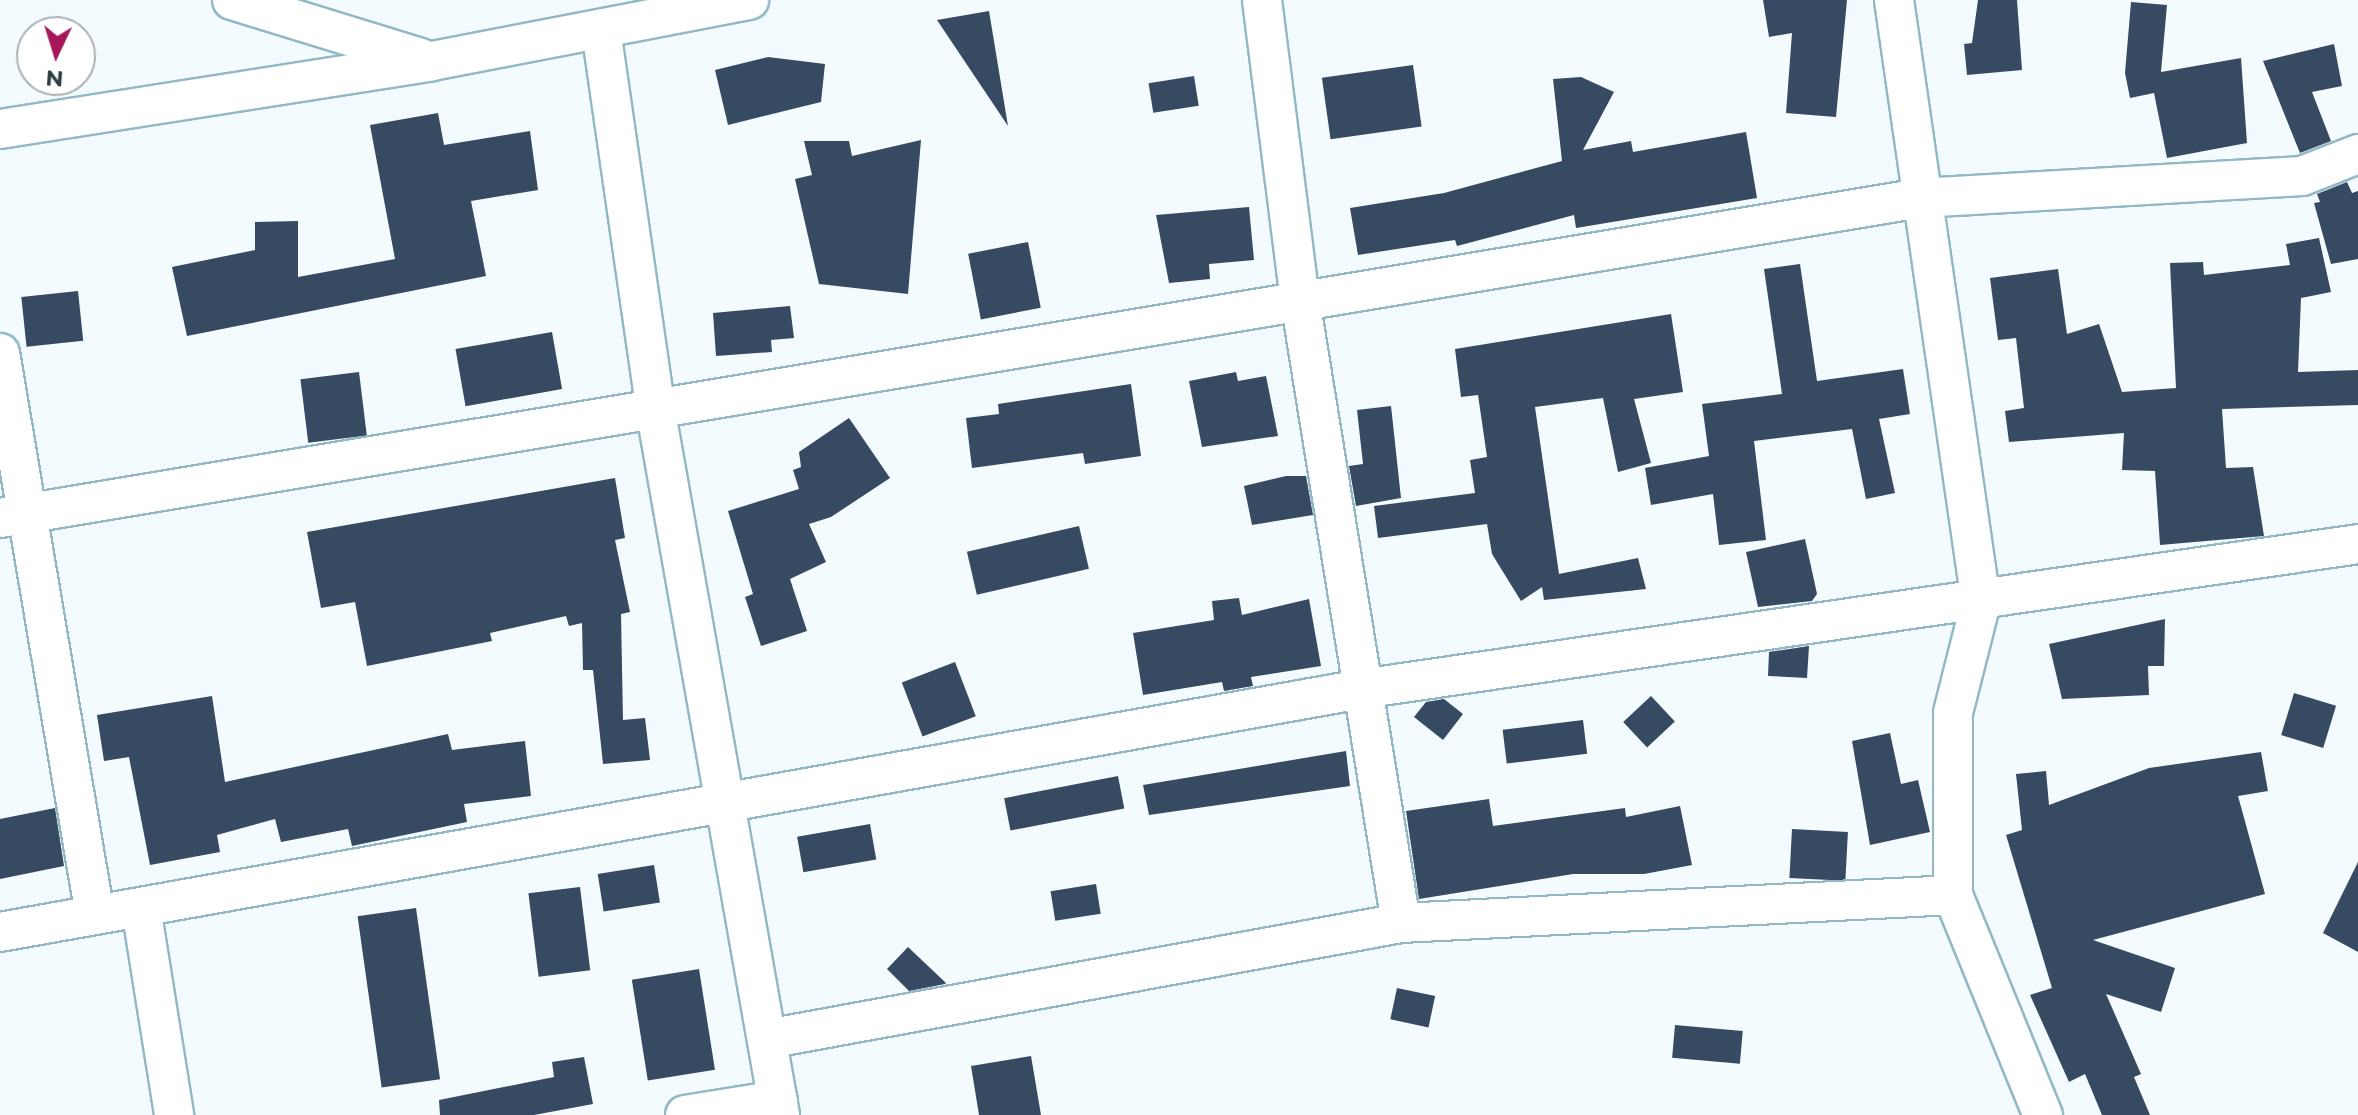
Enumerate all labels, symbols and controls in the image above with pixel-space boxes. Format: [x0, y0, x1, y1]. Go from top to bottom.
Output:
north arrow [16, 16, 96, 96]
text: N [45, 64, 64, 93]

